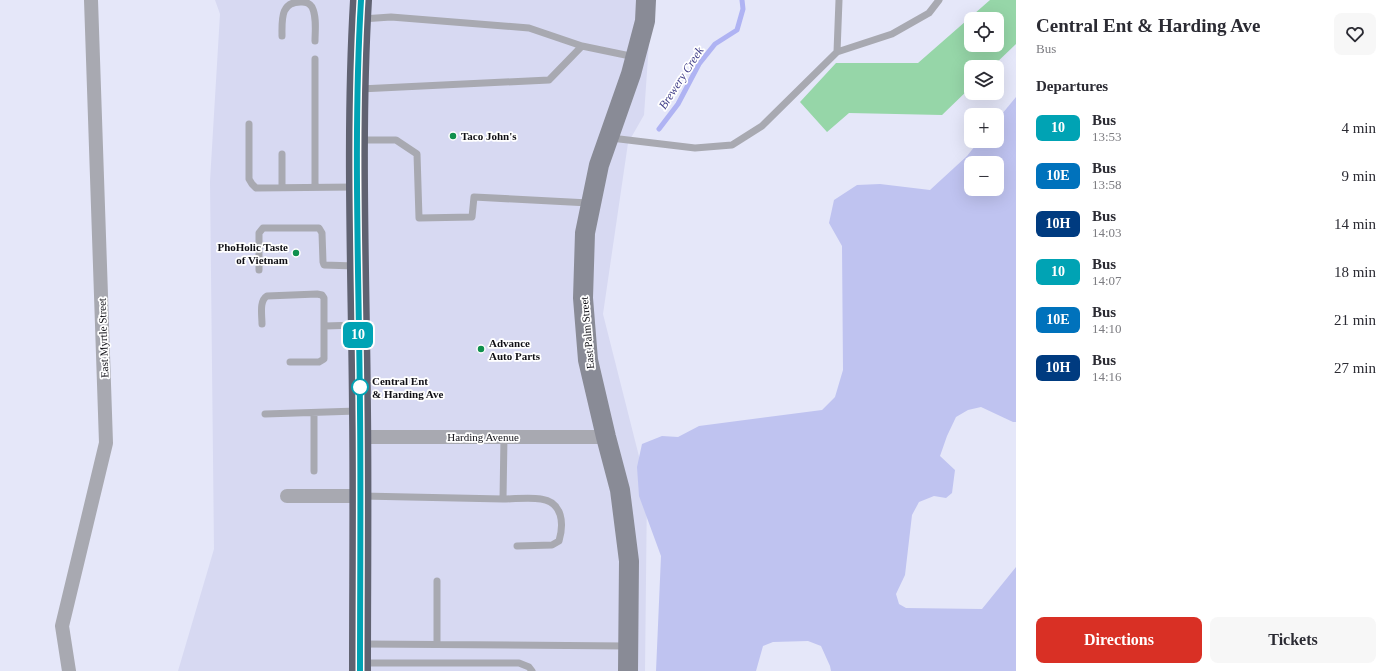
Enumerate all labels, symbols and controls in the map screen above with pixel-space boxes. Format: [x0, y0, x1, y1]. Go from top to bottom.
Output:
map controls [964, 12, 1004, 196]
button: locate [964, 12, 1004, 52]
button: heart [1334, 13, 1376, 55]
text: Central Ent & Harding Ave [1036, 15, 1260, 36]
text: Bus [1036, 41, 1056, 56]
water label: Brewery Creek [656, 44, 707, 112]
button: layers [964, 60, 1004, 100]
text: Departures [1036, 78, 1108, 94]
button: + [964, 108, 1004, 148]
text: Bus [1092, 112, 1116, 128]
text: 10 [1051, 120, 1065, 135]
text: 4 min [1341, 120, 1376, 136]
text: 13:53 [1092, 129, 1122, 144]
place label: Taco John's [461, 130, 517, 142]
marker: Taco John's [448, 131, 458, 141]
button: − [964, 156, 1004, 196]
text: Bus [1092, 160, 1116, 176]
text: 10E [1046, 168, 1070, 183]
text: 9 min [1341, 168, 1376, 184]
text: 13:58 [1092, 177, 1122, 192]
text: Bus [1092, 208, 1116, 224]
text: 10H [1046, 216, 1070, 231]
text: 14 min [1334, 216, 1376, 232]
text: 14:03 [1092, 225, 1122, 240]
place label: PhoHolic Taste of Vietnam [217, 241, 288, 266]
marker: PhoHolic Taste of Vietnam [291, 248, 301, 258]
text: Bus [1092, 256, 1116, 272]
text: 10 [1051, 264, 1065, 279]
text: 18 min [1334, 264, 1376, 280]
text: 14:07 [1092, 273, 1122, 288]
street label: East Palm Street [578, 296, 596, 370]
street label: East Myrtle Street [96, 298, 110, 378]
text: Bus [1092, 304, 1116, 320]
text: 10E [1046, 312, 1070, 327]
text: 21 min [1334, 312, 1376, 328]
text: 14:10 [1092, 321, 1122, 336]
line badge: 10 [340, 322, 376, 348]
text: 10 [351, 327, 365, 342]
place label: Advance Auto Parts [489, 337, 541, 362]
marker: Advance Auto Parts [476, 344, 486, 354]
text: Bus [1092, 352, 1116, 368]
text: 10H [1046, 360, 1070, 375]
text: 27 min [1334, 360, 1376, 376]
text: 14:16 [1092, 369, 1122, 384]
place label: Central Ent & Harding Ave [372, 375, 443, 400]
marker: Central Ent & Harding Ave [351, 378, 369, 396]
street label: Harding Avenue [447, 431, 519, 443]
button: Directions [1036, 617, 1202, 663]
button: Tickets [1210, 617, 1376, 663]

